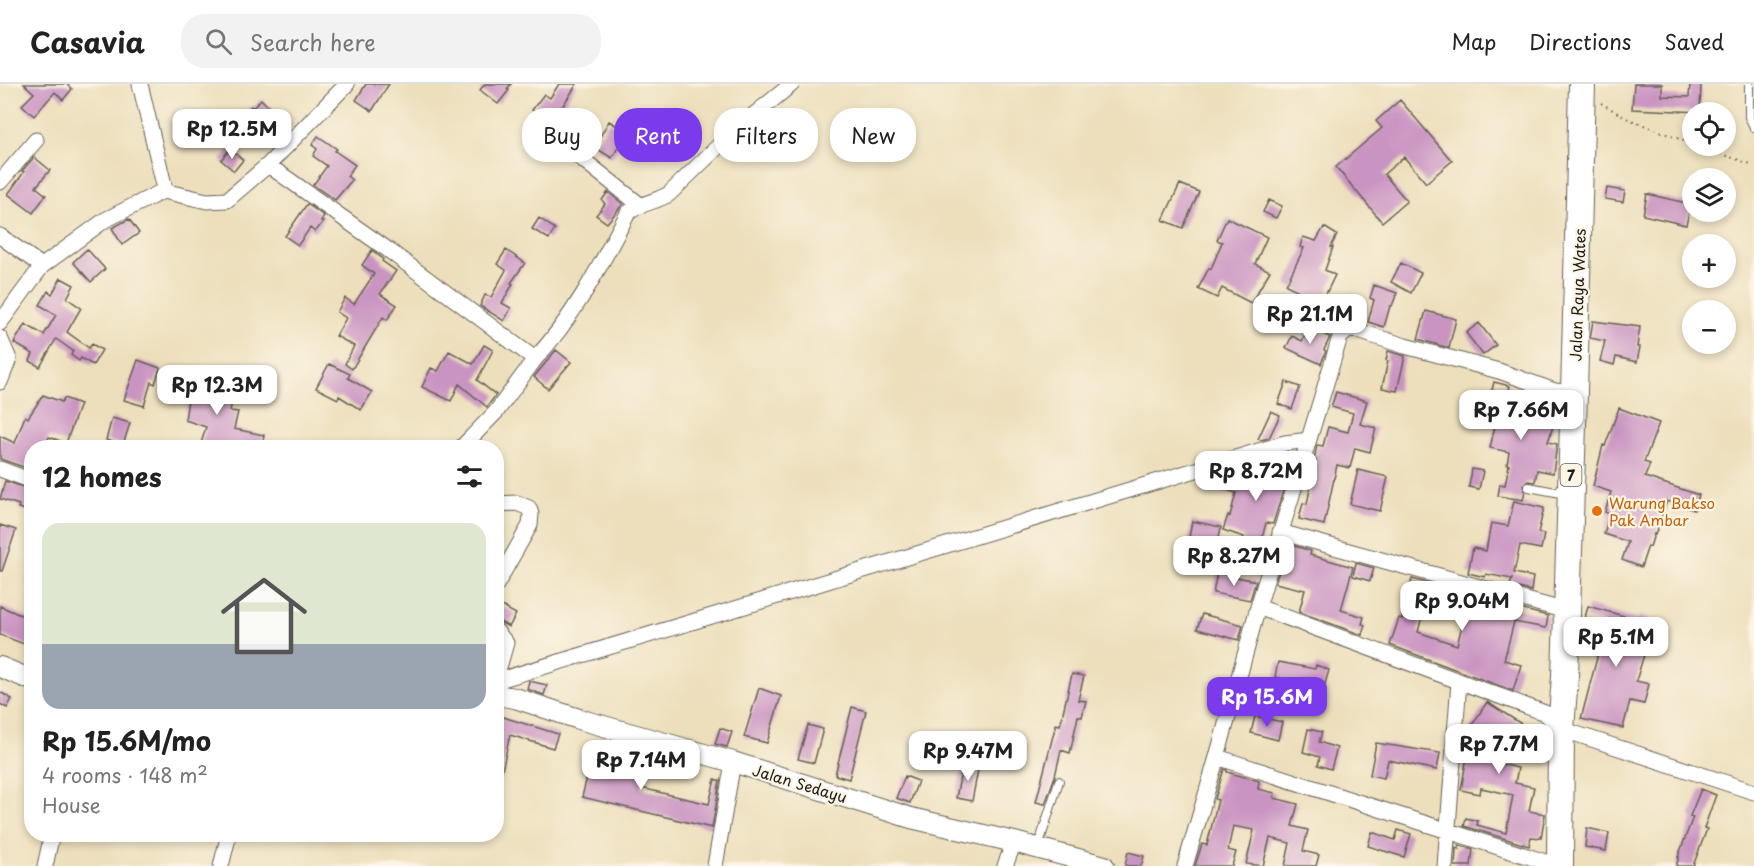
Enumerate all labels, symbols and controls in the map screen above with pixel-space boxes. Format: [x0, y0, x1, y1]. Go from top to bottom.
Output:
search box [181, 14, 601, 68]
text: Casavia [30, 20, 145, 63]
icon: search [202, 25, 235, 58]
text: Search here [250, 25, 376, 58]
text: Map [1451, 25, 1496, 57]
text: Directions [1529, 25, 1631, 57]
text: Saved [1664, 25, 1724, 57]
map controls [1682, 102, 1736, 354]
button: locate [1682, 102, 1736, 156]
chip: Buy [522, 108, 602, 162]
chip: Rent [614, 108, 702, 162]
chip: Filters [714, 108, 818, 162]
chip: New [830, 108, 916, 162]
pin: Rp 12.5M [170, 109, 294, 160]
text: Rp 12.5M [186, 113, 278, 143]
button: layers [1682, 168, 1736, 222]
street label: Jalan Raya Wates [1563, 228, 1591, 362]
button: + [1682, 234, 1736, 288]
pin: Rp 21.1M [1248, 294, 1372, 345]
text: Rp 21.1M [1267, 298, 1353, 328]
button: − [1682, 300, 1736, 354]
pin: Rp 12.3M [155, 365, 279, 416]
text: Rp 12.3M [171, 369, 263, 399]
pin: Rp 7.66M [1459, 390, 1583, 441]
text: Rp 7.66M [1473, 394, 1569, 424]
pin: Rp 8.72M [1194, 451, 1318, 502]
text: Rp 8.72M [1209, 455, 1303, 485]
text: 12 homes [42, 457, 162, 496]
icon: filters [453, 460, 486, 493]
road number: 7 [1560, 464, 1582, 486]
place label: Warung Bakso Pak Ambar [1609, 491, 1715, 531]
marker: Warung Bakso Pak Ambar [1590, 504, 1604, 518]
pin: Rp 8.27M [1172, 536, 1296, 587]
text: Rp 8.27M [1187, 540, 1281, 570]
icon: home [210, 562, 318, 670]
pin: Rp 9.04M [1400, 581, 1524, 632]
text: Rp 9.04M [1414, 585, 1510, 615]
pin: Rp 5.1M [1561, 617, 1671, 668]
text: Rp 5.1M [1577, 621, 1655, 651]
pin: Rp 15.6M [1205, 677, 1329, 728]
text: Rp 15.6M [1221, 681, 1313, 711]
text: Rp 15.6M/mo [42, 721, 211, 760]
pin: Rp 7.7M [1444, 724, 1554, 775]
text: Rp 7.7M [1459, 728, 1539, 758]
pin: Rp 9.47M [906, 731, 1030, 782]
text: Rp 9.47M [923, 735, 1013, 765]
pin: Rp 7.14M [579, 740, 703, 791]
text: Rp 7.14M [596, 744, 686, 774]
street label: Jalan Sedayu [750, 758, 850, 808]
text: 4 rooms · 148 m² [42, 760, 208, 790]
text: House [42, 790, 101, 820]

